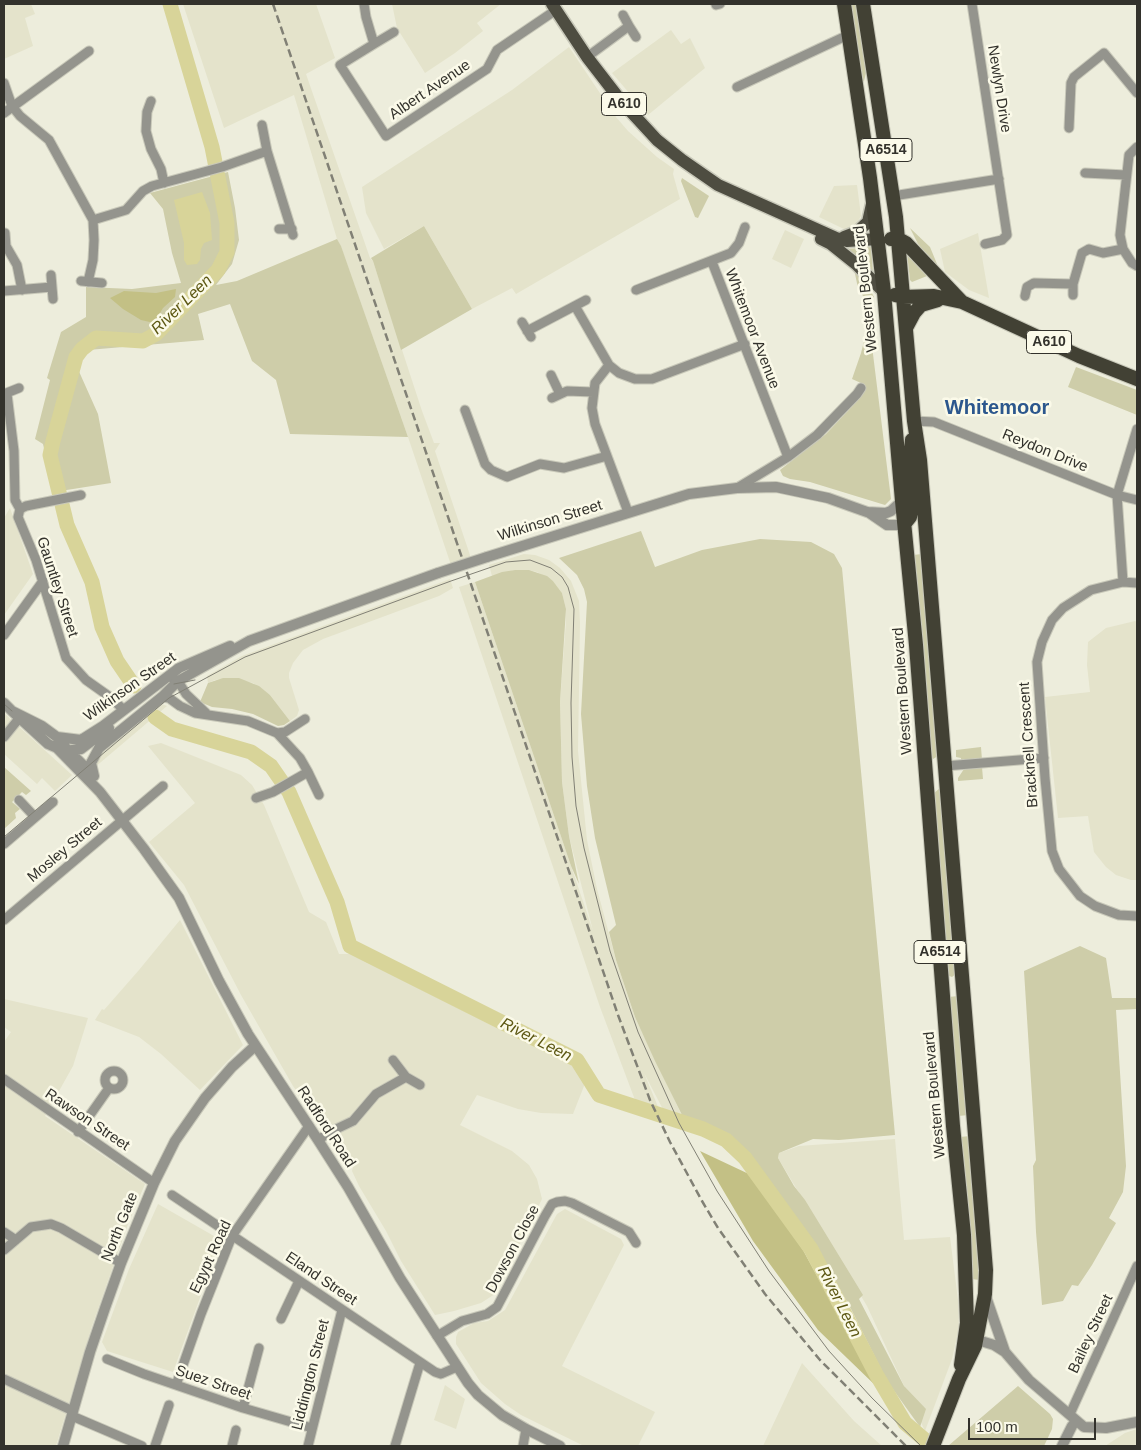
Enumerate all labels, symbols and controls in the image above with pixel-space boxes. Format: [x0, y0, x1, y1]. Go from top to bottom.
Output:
street label: Newlyn Drive [983, 44, 1015, 134]
street label: Albert Avenue [386, 56, 474, 124]
road number: A610 [602, 92, 646, 116]
road number: A6514 [860, 138, 912, 162]
street label: Western Boulevard [850, 225, 882, 353]
street label: Whitemoor Avenue [721, 266, 783, 392]
water label: River Leen [148, 271, 216, 339]
road number: A610 [1026, 331, 1072, 354]
district label: Whitemoor [945, 396, 1049, 420]
street label: Reydon Drive [1000, 426, 1090, 476]
street label: Wilkinson Street [496, 497, 604, 545]
street label: Gauntley Street [32, 535, 82, 639]
street label: Western Boulevard [890, 627, 916, 755]
street label: Wilkinson Street [80, 649, 180, 725]
street label: Bracknell Crescent [1016, 682, 1042, 808]
street label: Mosley Street [24, 814, 106, 886]
road number: A6514 [914, 940, 966, 964]
water label: River Leen [497, 1014, 575, 1066]
street label: Western Boulevard [920, 1031, 950, 1159]
street label: Radford Road [293, 1083, 359, 1171]
street label: Rawson Street [41, 1085, 133, 1155]
street label: North Gate [98, 1190, 142, 1264]
street label: Dowson Close [482, 1202, 544, 1296]
street label: Egypt Road [186, 1218, 236, 1296]
street label: Eland Street [282, 1248, 360, 1310]
water label: River Leen [813, 1263, 865, 1341]
street label: Bailey Street [1065, 1292, 1117, 1376]
street label: Liddington Street [289, 1318, 333, 1432]
street label: Suez Street [173, 1362, 253, 1404]
scale bar [971, 1408, 1098, 1440]
text: 100 m [976, 1418, 1018, 1435]

